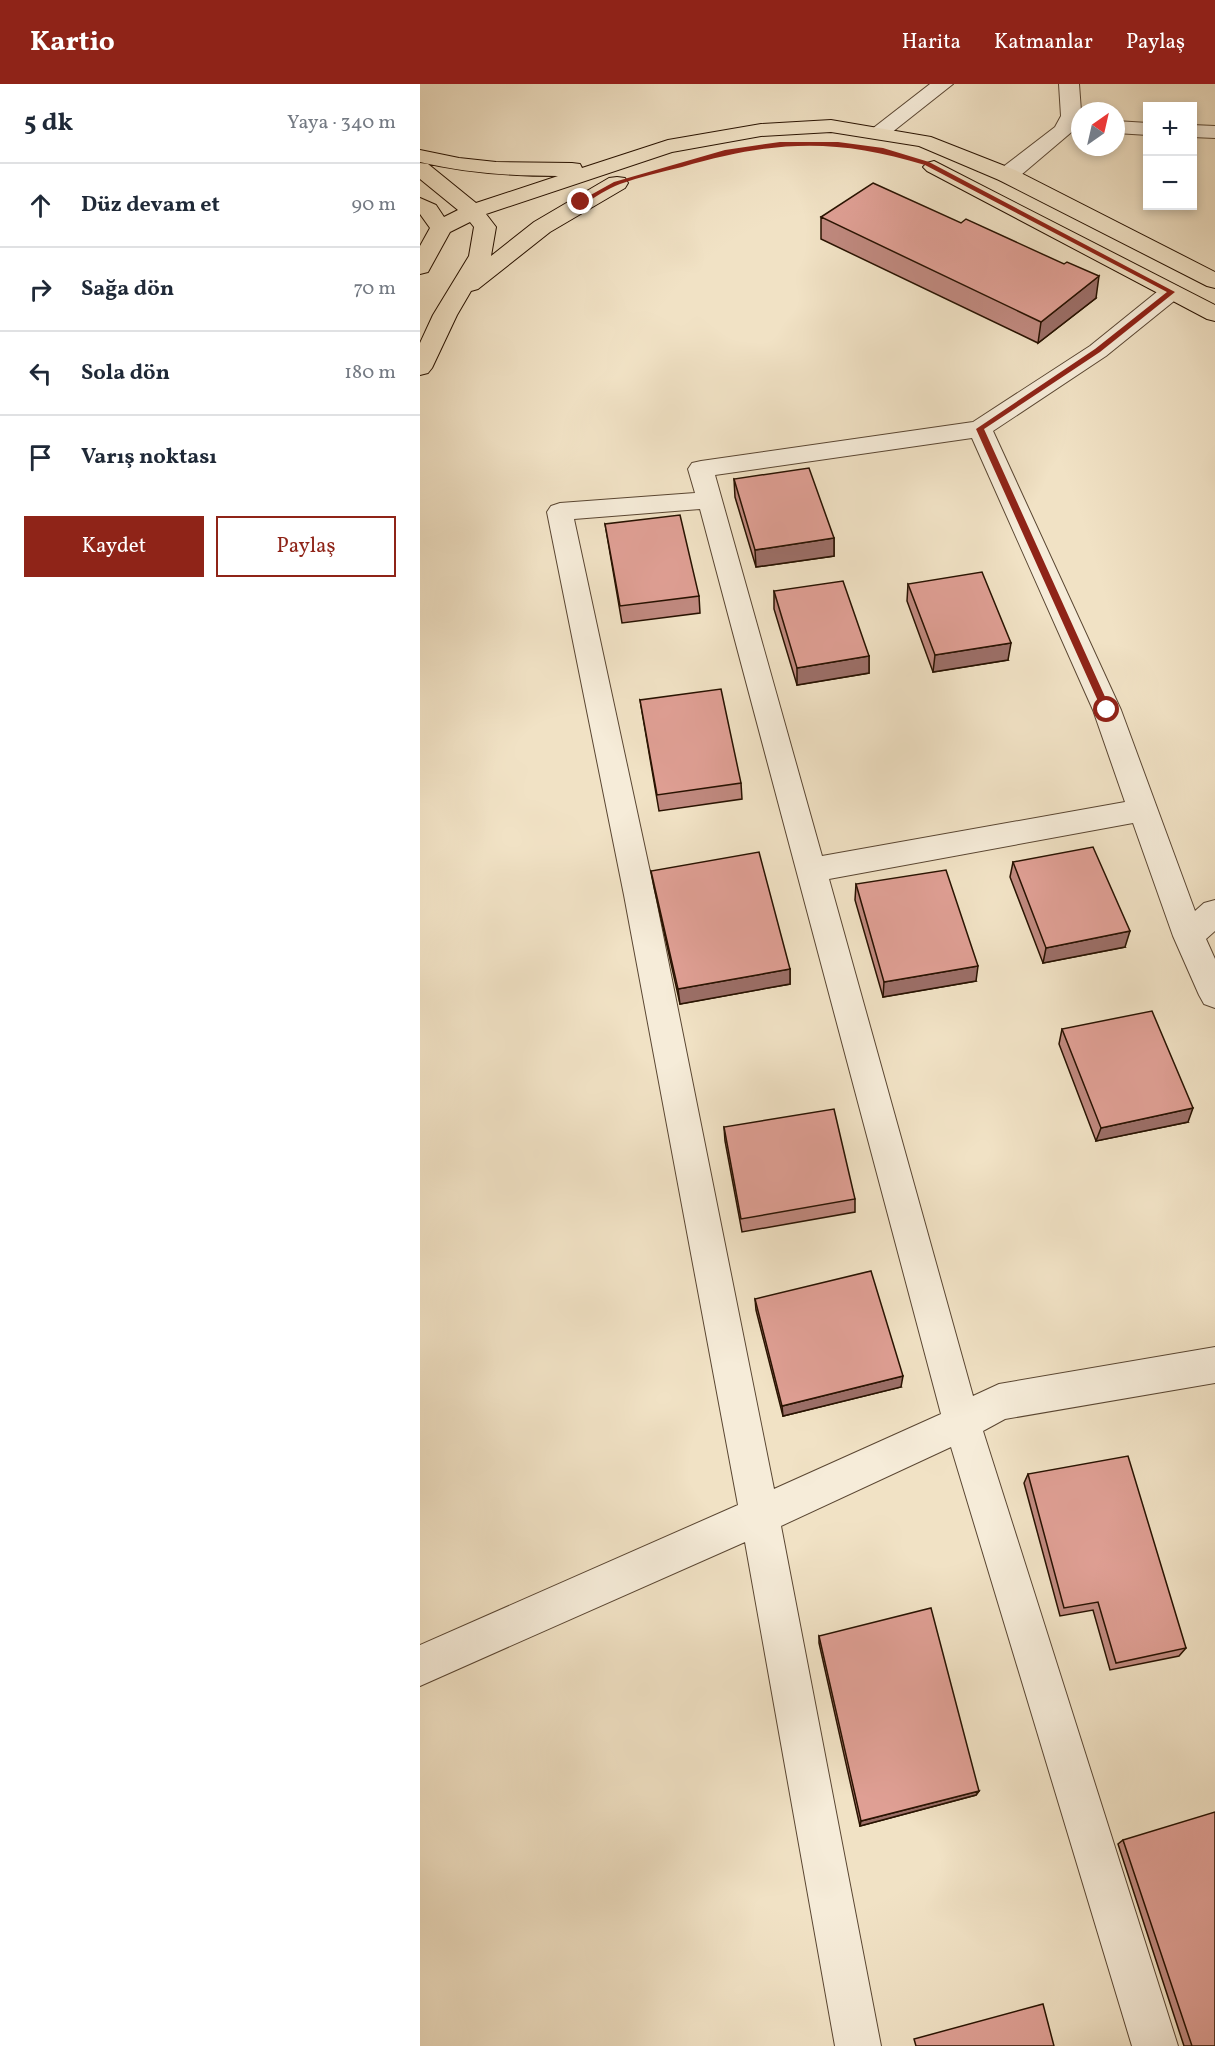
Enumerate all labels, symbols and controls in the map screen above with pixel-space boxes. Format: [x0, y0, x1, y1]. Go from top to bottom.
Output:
text: Kartio [30, 23, 115, 62]
text: Harita [902, 28, 961, 57]
text: Katmanlar [994, 28, 1093, 57]
text: Paylaş [1126, 28, 1185, 57]
north arrow [1071, 102, 1125, 156]
map controls [1143, 102, 1197, 210]
button: + [1143, 102, 1197, 156]
text: 5 dk [24, 105, 73, 141]
text: Yaya · 340 m [287, 109, 396, 137]
button: − [1143, 156, 1197, 210]
route end [567, 188, 593, 214]
icon: ahead [24, 189, 57, 222]
text: Düz devam et [81, 190, 220, 221]
text: 90 m [352, 191, 396, 219]
icon: right [24, 273, 57, 306]
text: Sağa dön [81, 274, 174, 305]
text: 70 m [353, 275, 396, 303]
icon: left [24, 357, 57, 390]
text: Sola dön [81, 358, 170, 389]
text: 180 m [344, 359, 396, 387]
icon: arrive [24, 441, 57, 474]
text: Varış noktası [81, 442, 217, 473]
button: Kaydet [24, 516, 204, 577]
button: Paylaş [216, 516, 396, 577]
route start [1093, 696, 1119, 722]

